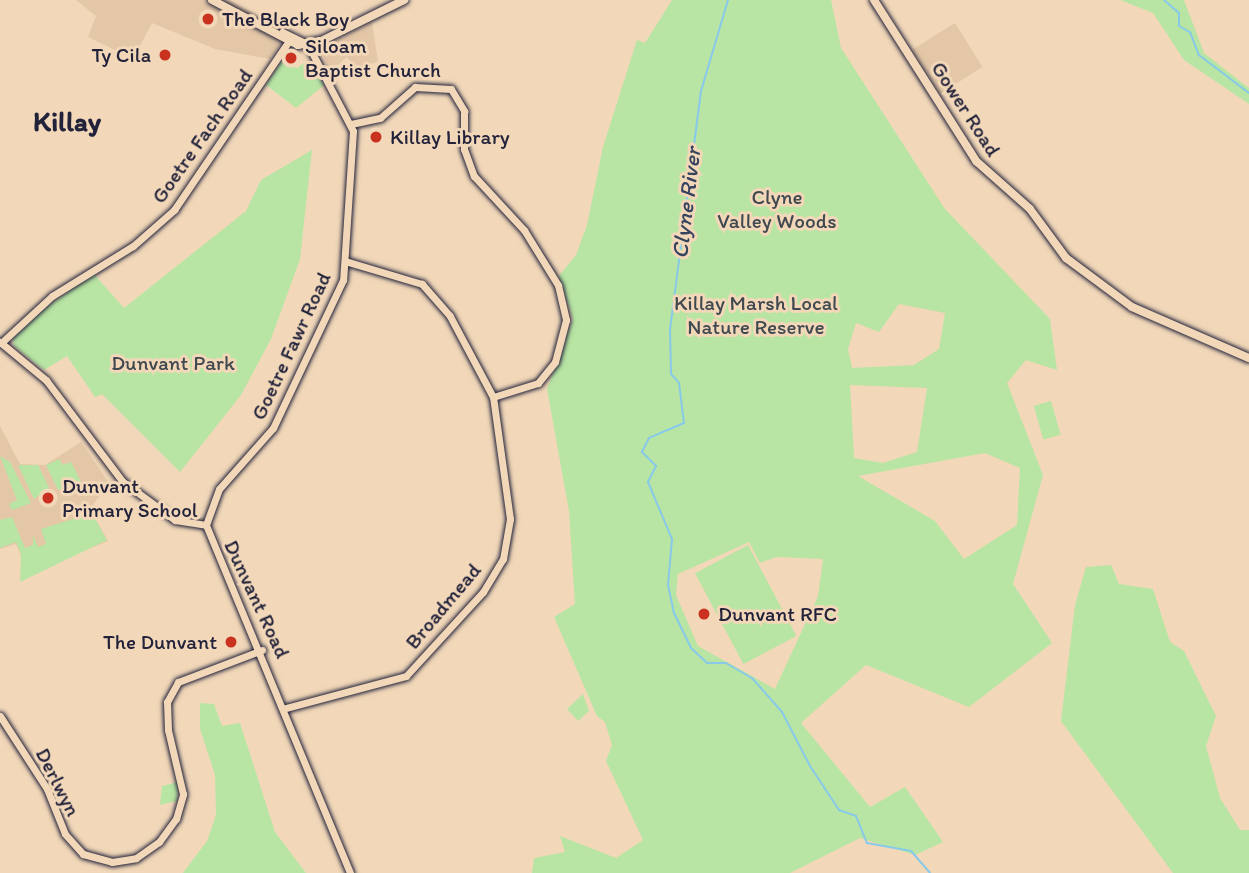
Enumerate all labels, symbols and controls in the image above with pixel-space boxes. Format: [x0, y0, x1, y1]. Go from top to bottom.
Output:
place label: The Black Boy [222, 6, 350, 32]
marker: The Black Boy [200, 11, 216, 27]
place label: Siloam Baptist Church [305, 33, 441, 83]
place label: Ty Cila [92, 42, 151, 68]
marker: Ty Cila [157, 47, 173, 63]
marker: Siloam Baptist Church [283, 50, 299, 66]
street label: Gower Road [926, 57, 1006, 161]
street label: Goetre Fach Road [147, 64, 257, 208]
district label: Killay [33, 104, 101, 138]
place label: Killay Library [390, 124, 509, 150]
marker: Killay Library [368, 129, 384, 145]
water label: Clyne River [666, 146, 706, 260]
park label: Clyne Valley Woods [718, 184, 836, 234]
street label: Goetre Fawr Road [246, 269, 336, 423]
park label: Killay Marsh Local Nature Reserve [674, 290, 838, 340]
park label: Dunvant Park [111, 350, 235, 376]
place label: Dunvant Primary School [62, 473, 198, 523]
marker: Dunvant Primary School [40, 490, 56, 506]
street label: Dunvant Road [219, 536, 295, 662]
street label: Broadmead [400, 558, 486, 654]
place label: Dunvant RFC [718, 601, 837, 627]
marker: Dunvant RFC [696, 606, 712, 622]
place label: The Dunvant [102, 629, 217, 655]
marker: The Dunvant [223, 634, 239, 650]
street label: Derlwyn [30, 744, 86, 820]

